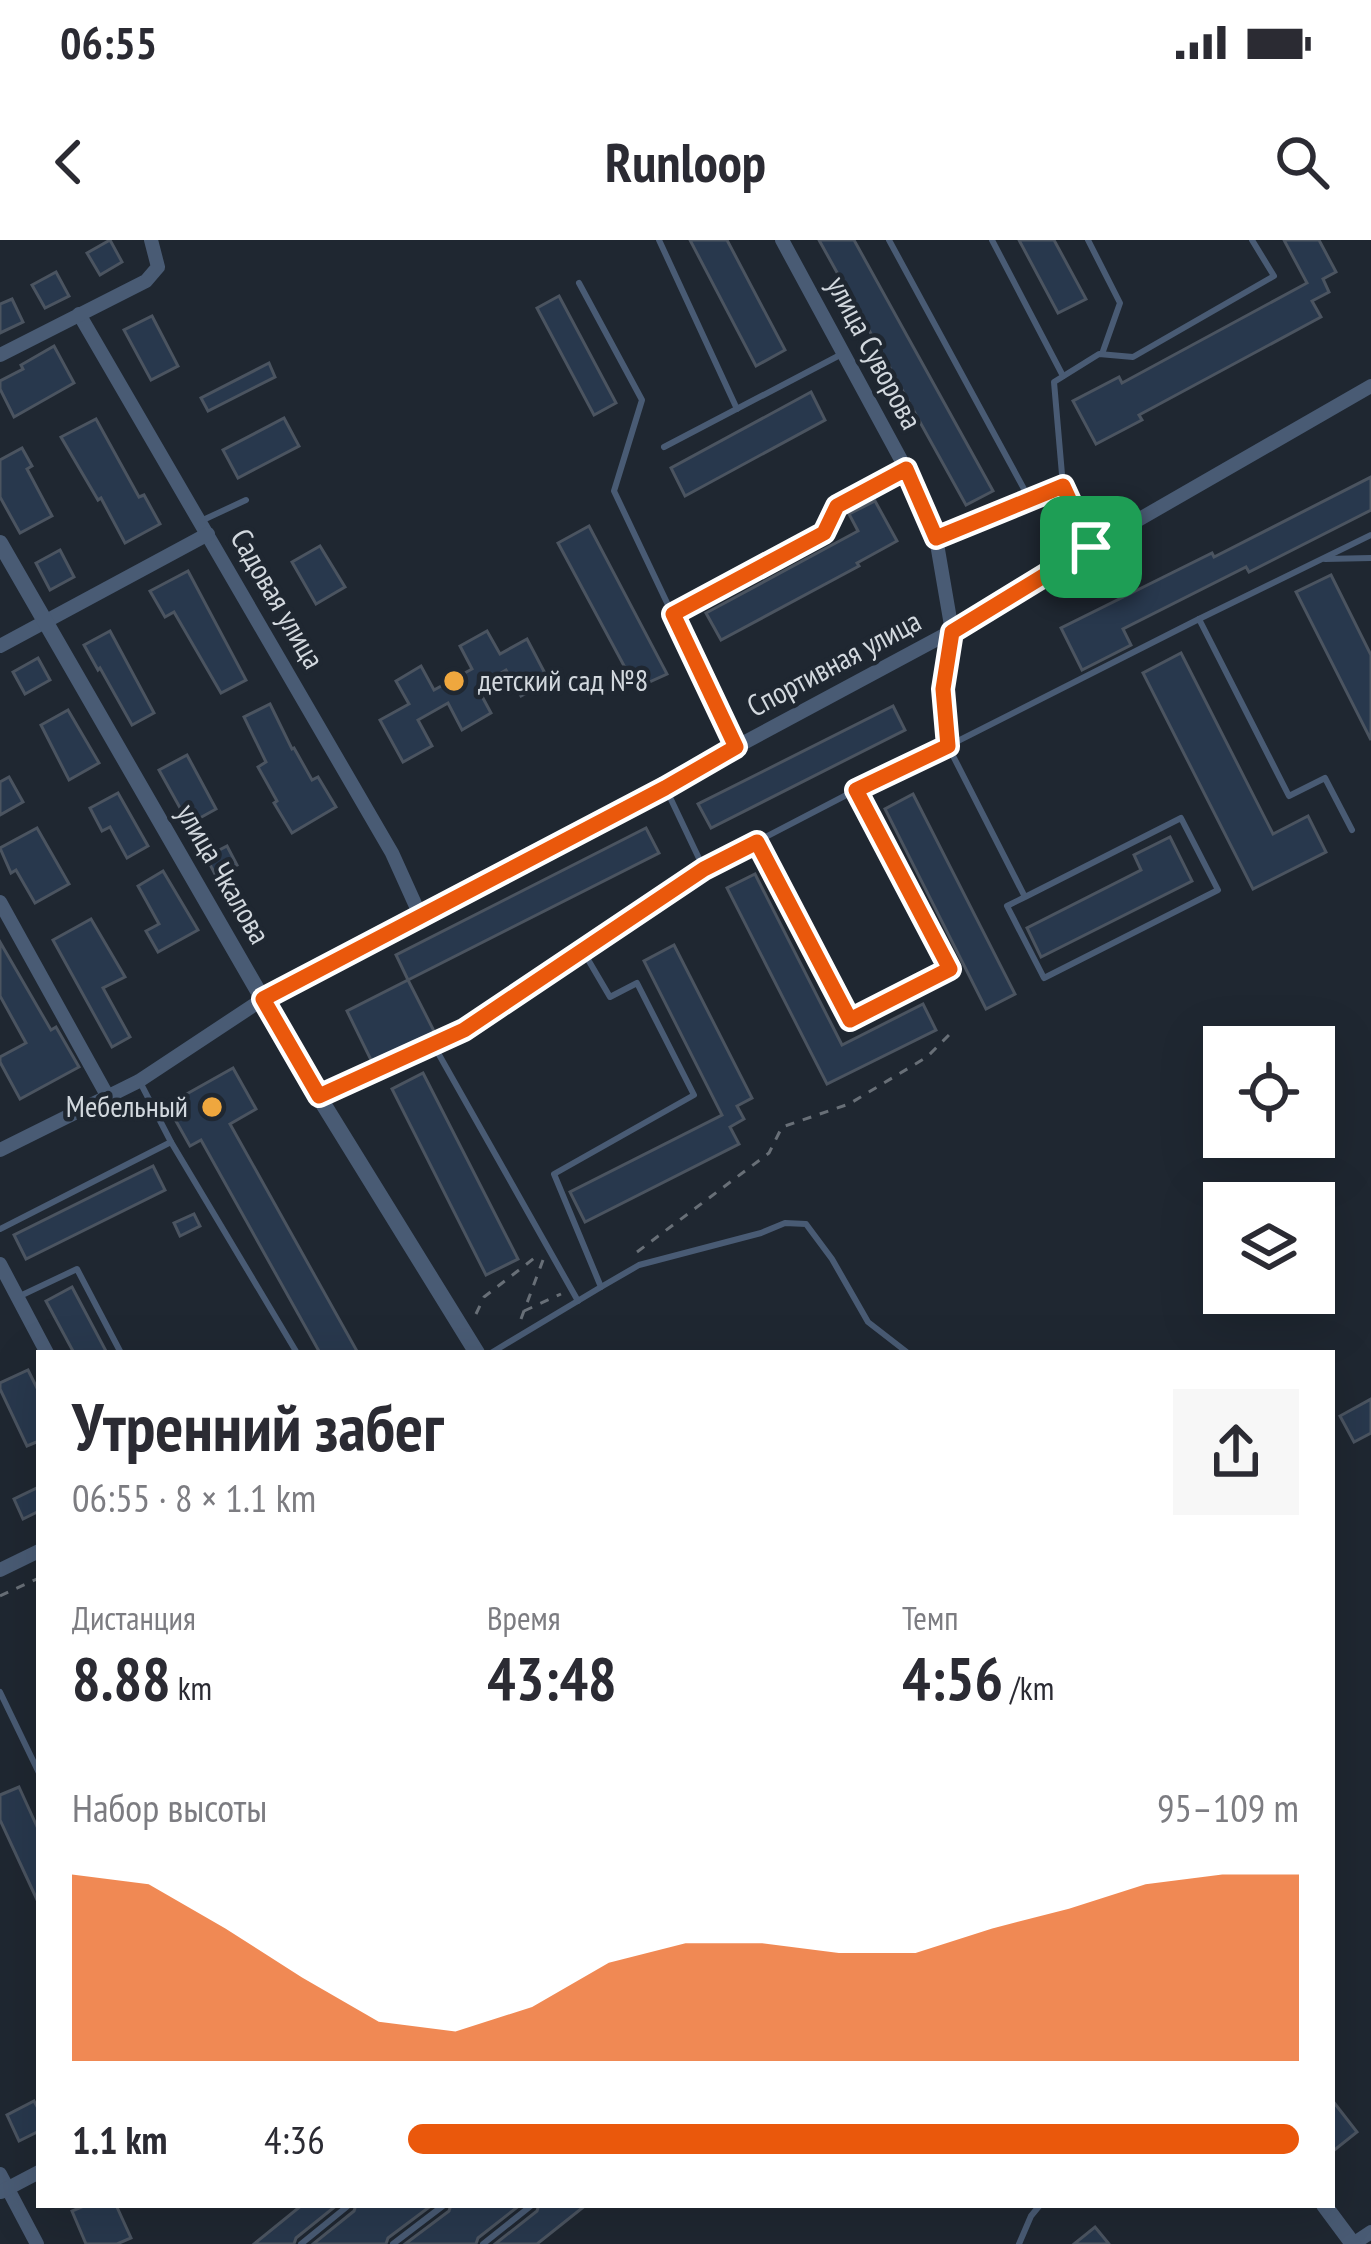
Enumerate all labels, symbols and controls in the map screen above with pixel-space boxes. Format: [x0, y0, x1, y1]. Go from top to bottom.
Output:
text: 06:55 [60, 13, 157, 71]
text: Runloop [605, 127, 766, 197]
icon: back [36, 129, 102, 195]
icon: search [1269, 129, 1335, 195]
street label: улица Суворова [819, 269, 932, 436]
pin [1040, 496, 1142, 598]
icon: arrive [1058, 514, 1124, 580]
street label: Садовая улица [223, 521, 334, 675]
street label: Спортивная улица [740, 600, 927, 725]
place label: детский сад №8 [478, 660, 648, 699]
marker: детский сад №8 [441, 668, 467, 694]
street label: улица Чкалова [169, 796, 280, 950]
map controls [1203, 1026, 1335, 1314]
button: locate [1203, 1026, 1335, 1158]
place label: Мебельный [66, 1086, 188, 1125]
marker: Мебельный [199, 1094, 225, 1120]
button: layers [1203, 1182, 1335, 1314]
text: Утренний забег [72, 1384, 444, 1469]
button: share [1173, 1389, 1299, 1515]
text: 06:55 · 8 × 1.1 km [72, 1472, 316, 1523]
text: Дистанция [72, 1596, 196, 1639]
text: Время [487, 1596, 561, 1639]
text: Темп [902, 1596, 958, 1639]
text: 8.88 [72, 1639, 171, 1717]
text: 43:48 [487, 1639, 617, 1717]
text: 4:56 [902, 1639, 1003, 1717]
text: km [171, 1666, 212, 1709]
text: /km [1003, 1666, 1054, 1709]
text: Набор высоты [72, 1782, 267, 1833]
text: 95–109 m [1157, 1782, 1299, 1833]
text: 1.1 km [72, 2114, 167, 2165]
text: 4:36 [264, 2114, 325, 2165]

